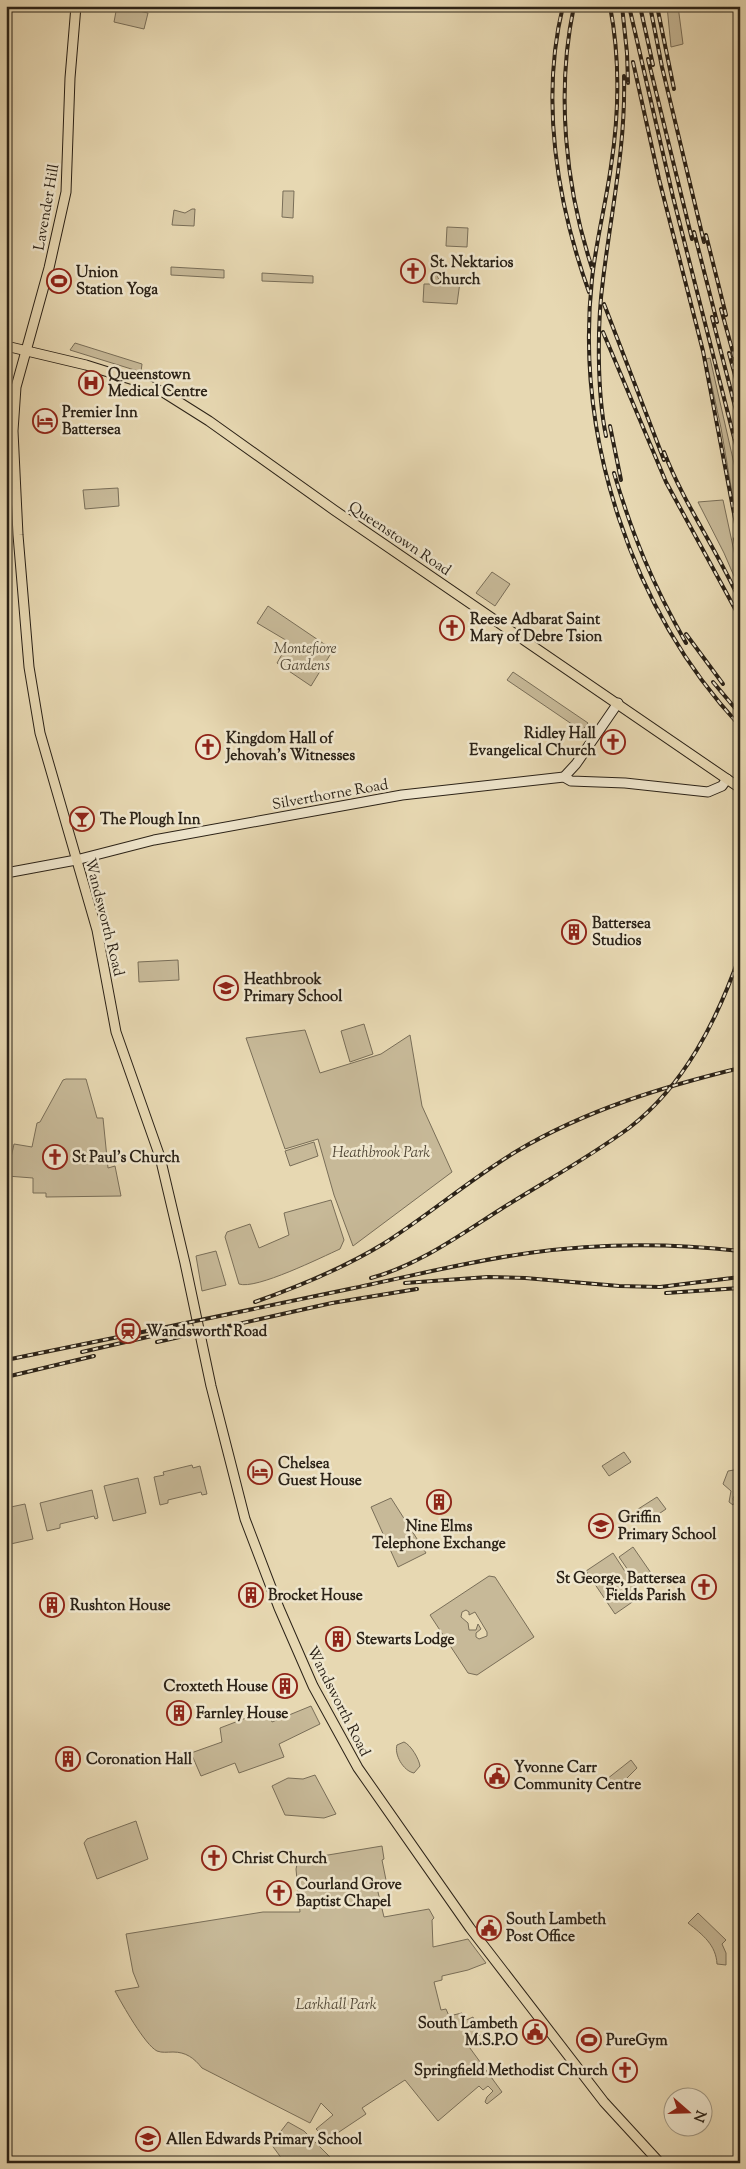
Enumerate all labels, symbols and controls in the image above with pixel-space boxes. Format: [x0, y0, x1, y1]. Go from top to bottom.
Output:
street label: Lavender Hill [30, 162, 65, 252]
place label: St. Nektarios Church [430, 253, 514, 291]
church icon: St. Nektarios Church [400, 258, 426, 284]
place label: Union Station Yoga [76, 263, 158, 301]
sports icon: Union Station Yoga [46, 268, 72, 294]
place label: Queenstown Medical Centre [108, 365, 207, 403]
hospital icon: Queenstown Medical Centre [78, 370, 104, 396]
place label: Premier Inn Battersea [62, 403, 138, 441]
hotel icon: Premier Inn Battersea [32, 408, 58, 434]
street label: Queenstown Road [344, 497, 455, 582]
place label: Reese Adbarat Saint Mary of Debre Tsion [470, 610, 603, 648]
church icon: Reese Adbarat Saint Mary of Debre Tsion [439, 615, 465, 641]
park label: Montefiore Gardens [273, 639, 337, 677]
place label: Ridley Hall Evangelical Church [469, 724, 597, 762]
place label: Kingdom Hall of Jehovah's Witnesses [225, 729, 355, 767]
church icon: Ridley Hall Evangelical Church [600, 729, 626, 755]
church icon: Kingdom Hall of Jehovah's Witnesses [195, 734, 221, 760]
street label: Silverthorne Road [271, 775, 390, 816]
bar icon: The Plough Inn [69, 806, 95, 832]
place label: The Plough Inn [100, 810, 201, 831]
street label: Wandsworth Road [79, 856, 129, 979]
place label: Battersea Studios [592, 914, 651, 952]
building icon: Battersea Studios [561, 919, 587, 945]
place label: Heathbrook Primary School [244, 970, 343, 1008]
school or university icon: Heathbrook Primary School [213, 975, 239, 1001]
park label: Heathbrook Park [332, 1143, 430, 1164]
church icon: St Paul's Church [42, 1144, 68, 1170]
place label: St Paul's Church [72, 1148, 180, 1169]
station icon: Wandsworth Road [115, 1318, 141, 1344]
place label: Wandsworth Road [146, 1322, 268, 1343]
place label: Chelsea Guest House [278, 1454, 362, 1492]
hotel icon: Chelsea Guest House [247, 1459, 273, 1485]
building icon: Nine Elms Telephone Exchange [426, 1489, 452, 1515]
place label: Griffin Primary School [618, 1508, 717, 1546]
school or university icon: Griffin Primary School [588, 1513, 614, 1539]
place label: Nine Elms Telephone Exchange [372, 1517, 506, 1555]
place label: St George, Battersea Fields Parish [556, 1569, 686, 1607]
church icon: St George, Battersea Fields Parish [691, 1574, 717, 1600]
building icon: Brocket House [238, 1582, 264, 1608]
place label: Brocket House [268, 1586, 363, 1607]
building icon: Rushton House [39, 1592, 65, 1618]
place label: Rushton House [70, 1596, 171, 1617]
building icon: Stewarts Lodge [325, 1626, 351, 1652]
place label: Stewarts Lodge [356, 1630, 454, 1651]
street label: Wandsworth Road [301, 1643, 375, 1761]
building icon: Croxteth House [272, 1673, 298, 1699]
place label: Croxteth House [164, 1677, 268, 1698]
building icon: Farnley House [166, 1700, 192, 1726]
place label: Farnley House [196, 1704, 288, 1725]
building icon: Coronation Hall [55, 1746, 81, 1772]
place label: Coronation Hall [86, 1750, 193, 1771]
place label: Yvonne Carr Community Centre [514, 1758, 641, 1796]
public building icon: Yvonne Carr Community Centre [484, 1763, 510, 1789]
church icon: Christ Church [201, 1845, 227, 1871]
place label: Christ Church [232, 1849, 328, 1870]
place label: Courland Grove Baptist Chapel [296, 1875, 402, 1913]
church icon: Courland Grove Baptist Chapel [266, 1880, 292, 1906]
place label: South Lambeth Post Office [506, 1910, 606, 1948]
public building icon: South Lambeth Post Office [476, 1915, 502, 1941]
park label: Larkhall Park [296, 1995, 377, 2016]
place label: South Lambeth M.S.P.O [418, 2014, 518, 2052]
public building icon: South Lambeth M.S.P.O [522, 2019, 548, 2045]
sports icon: PureGym [576, 2027, 602, 2053]
place label: PureGym [606, 2031, 668, 2052]
church icon: Springfield Methodist Church [612, 2057, 638, 2083]
place label: Springfield Methodist Church [414, 2061, 608, 2082]
north arrow [664, 2086, 714, 2136]
text: N [687, 2107, 710, 2124]
school or university icon: Allen Edwards Primary School [135, 2126, 161, 2152]
place label: Allen Edwards Primary School [166, 2130, 363, 2151]

